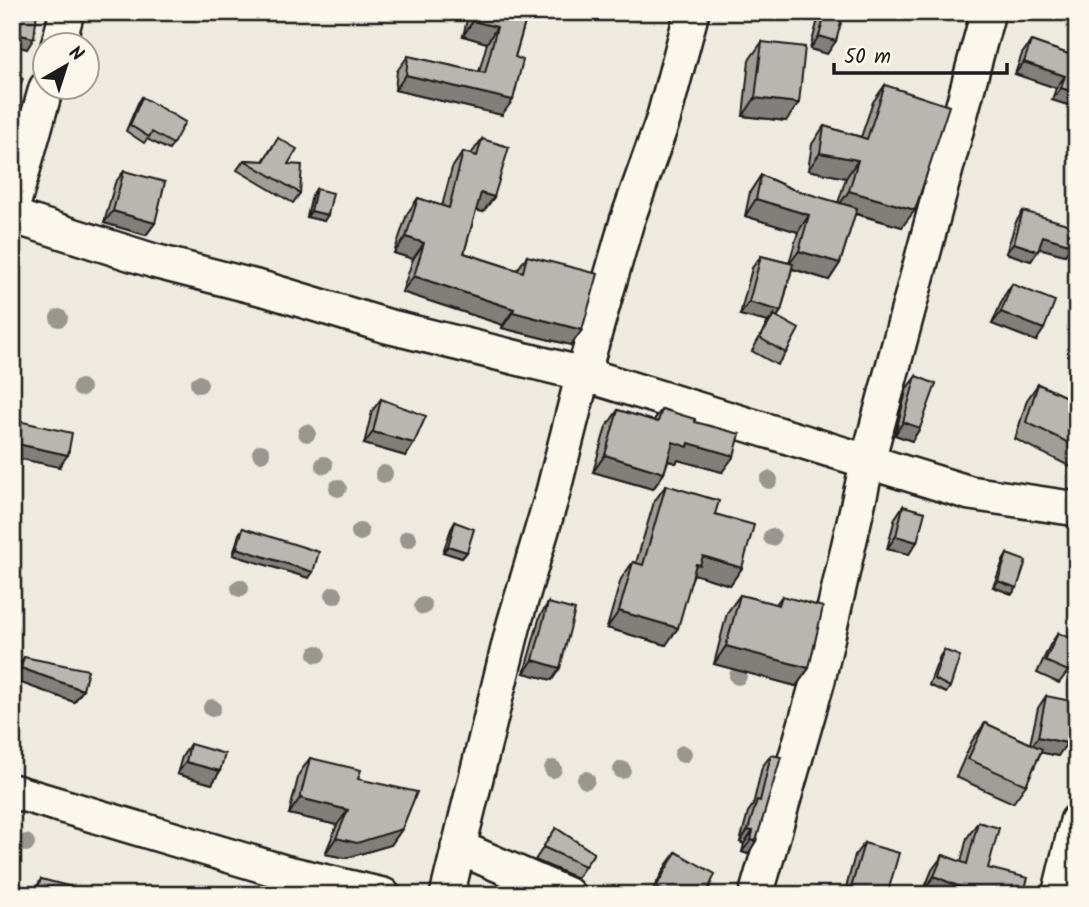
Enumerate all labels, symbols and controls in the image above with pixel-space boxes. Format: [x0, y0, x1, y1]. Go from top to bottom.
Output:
north arrow [32, 32, 102, 102]
scale bar [834, 32, 1007, 76]
text: N [61, 39, 90, 70]
text: 50 m [844, 41, 891, 74]

